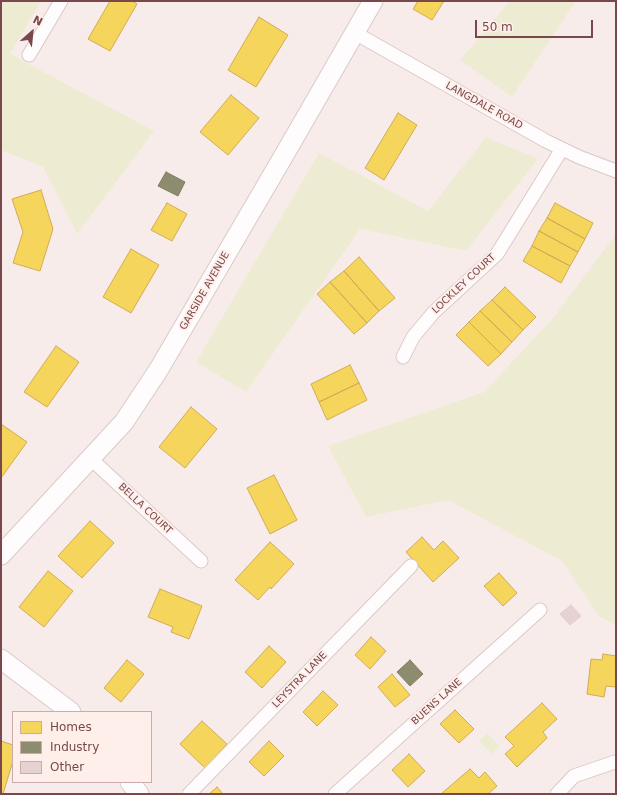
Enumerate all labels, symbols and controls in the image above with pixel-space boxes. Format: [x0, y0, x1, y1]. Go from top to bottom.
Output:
north arrow [12, 12, 52, 52]
scale bar [477, 12, 595, 38]
text: N [31, 13, 45, 29]
text: 50 m [482, 20, 513, 34]
street label: LANGDALE ROAD [443, 80, 525, 132]
street label: GARSIDE AVENUE [178, 250, 232, 332]
street label: LOCKLEY COURT [430, 252, 498, 316]
street label: BELLA COURT [116, 481, 174, 537]
street label: LEYSTRA LANE [270, 649, 330, 711]
street label: BUENS LANE [409, 676, 465, 728]
legend [12, 711, 152, 783]
text: Homes [50, 720, 92, 734]
text: Industry [50, 740, 99, 754]
text: Other [50, 760, 84, 774]

